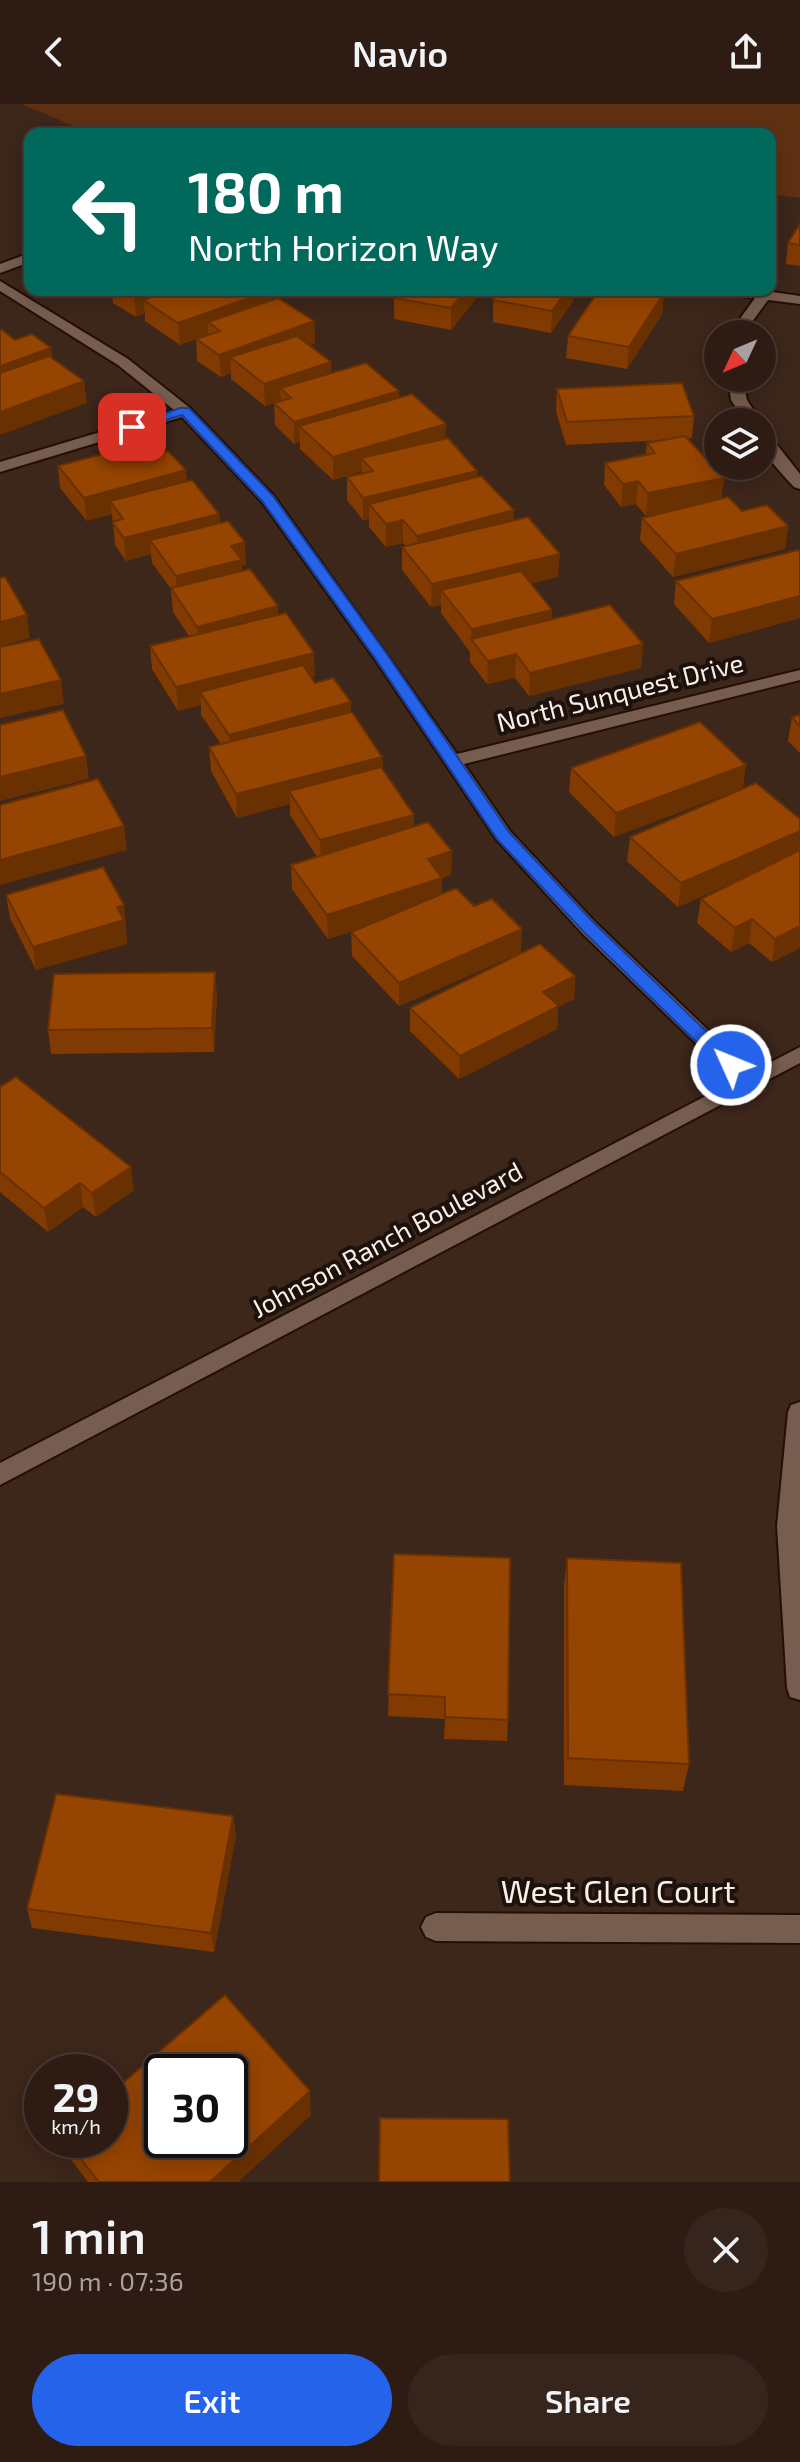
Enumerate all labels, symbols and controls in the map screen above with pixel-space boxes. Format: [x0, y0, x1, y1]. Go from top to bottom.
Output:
icon: back [32, 30, 76, 74]
icon: share [724, 30, 768, 74]
text: Navio [352, 31, 448, 74]
text: 180 m [188, 157, 344, 224]
icon: left [56, 160, 160, 264]
text: North Horizon Way [188, 225, 499, 268]
north arrow [704, 320, 776, 392]
map controls [704, 320, 776, 480]
pin [98, 393, 166, 461]
icon: arrive [110, 405, 154, 449]
button: layers [704, 408, 776, 480]
street label: North Sunquest Drive [493, 646, 746, 737]
position arrow [689, 1023, 773, 1107]
street label: Johnson Ranch Boulevard [246, 1154, 527, 1323]
street label: West Glen Court [501, 1871, 735, 1909]
speed limit sign: 30 [144, 2054, 248, 2158]
text: 29 [53, 2072, 99, 2120]
text: km/h [51, 2114, 101, 2138]
text: 1 min [32, 2206, 146, 2264]
button: close [684, 2208, 768, 2292]
text: 190 m · 07:36 [32, 2265, 184, 2296]
button: Exit [32, 2354, 392, 2446]
button: Share [408, 2354, 768, 2446]

